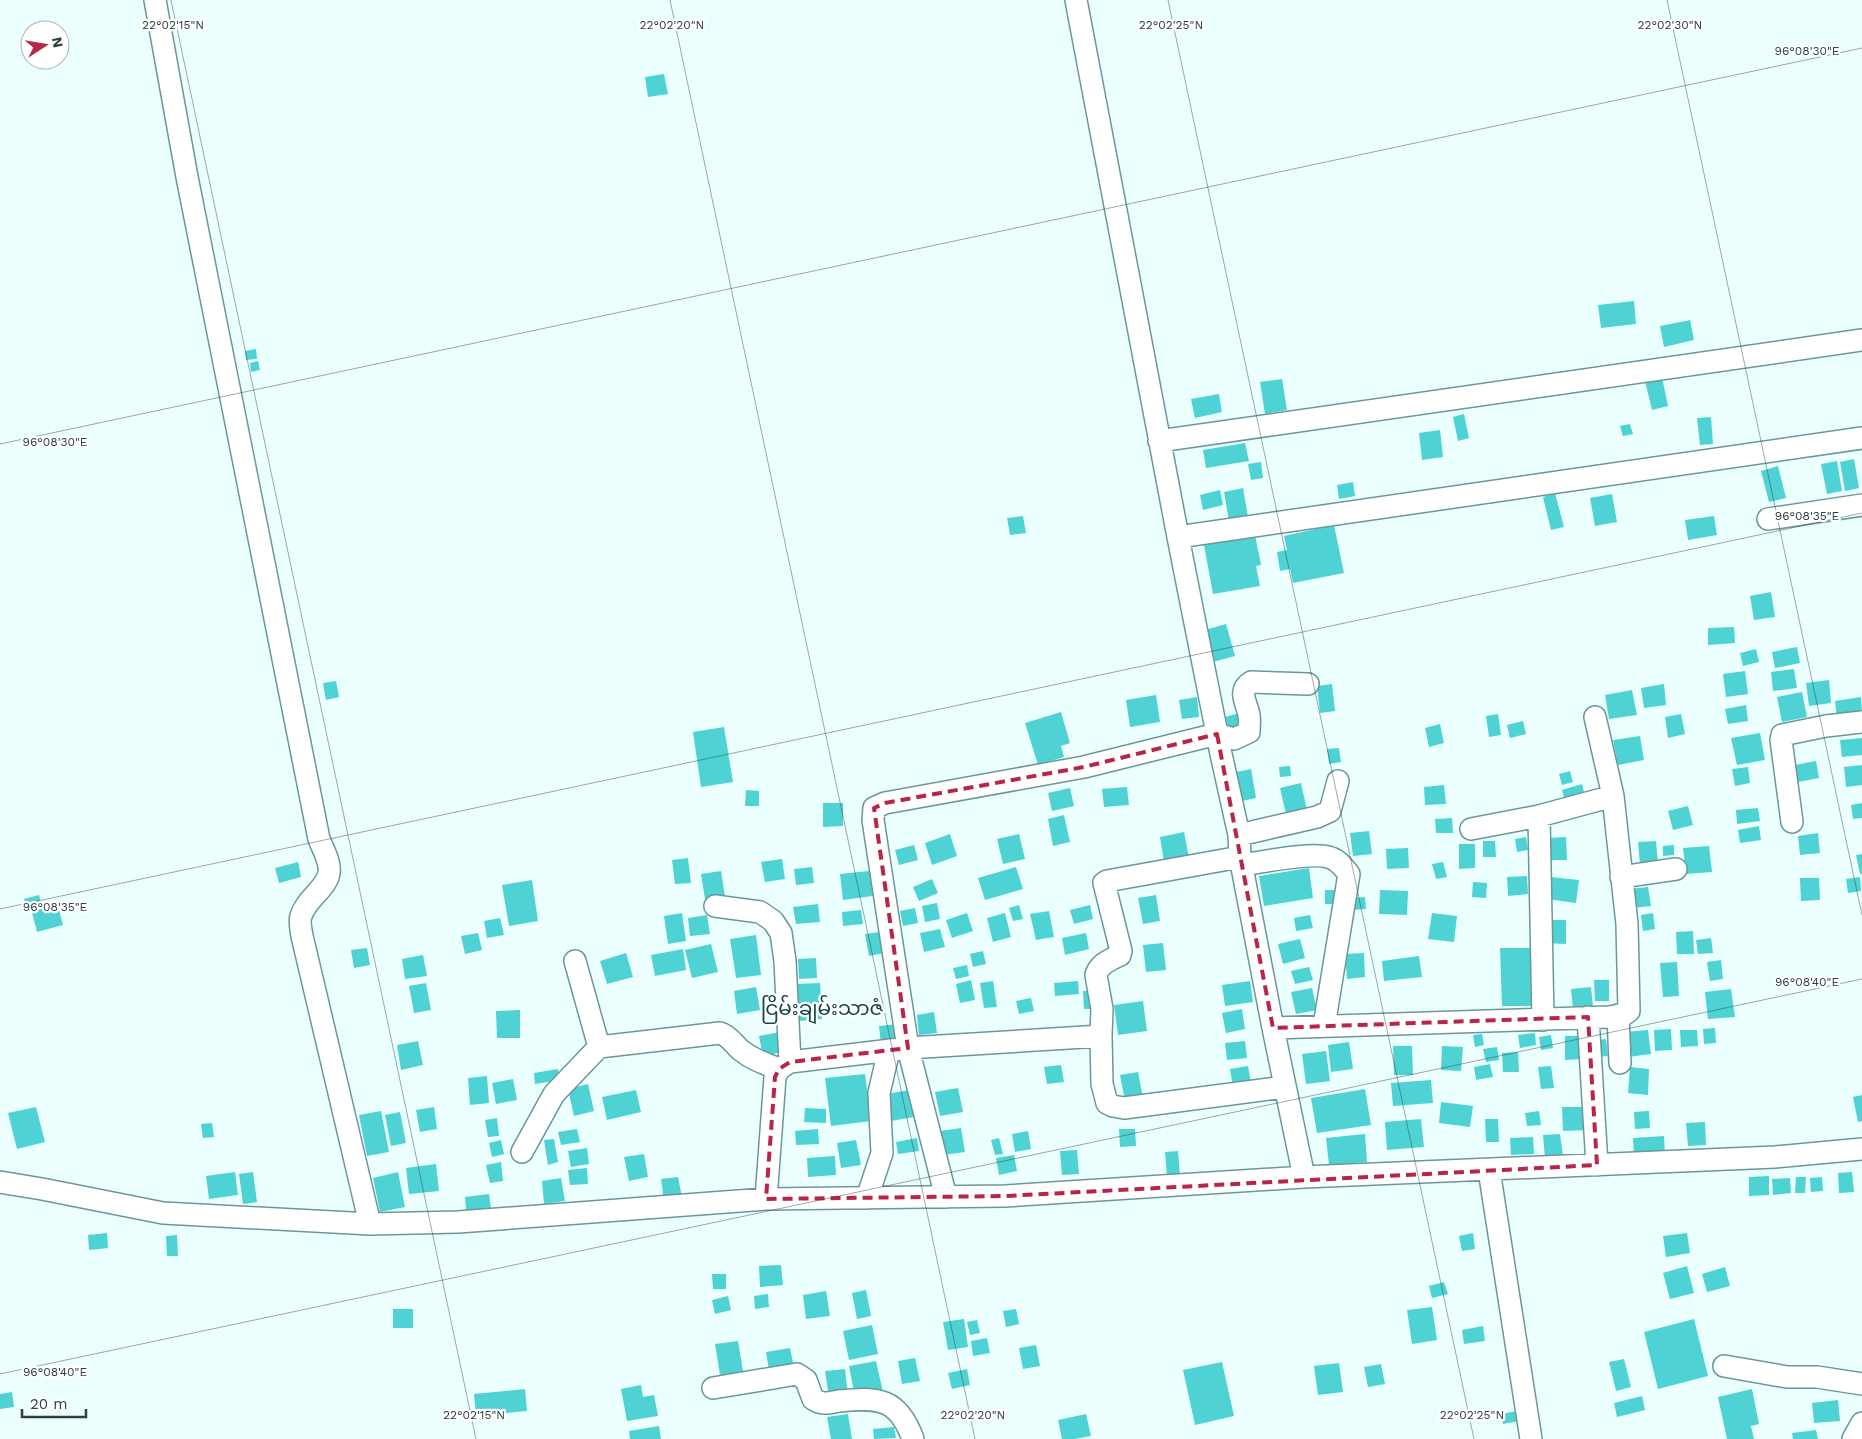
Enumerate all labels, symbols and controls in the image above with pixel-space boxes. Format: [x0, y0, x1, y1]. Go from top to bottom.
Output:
text: 22°02'15"N [142, 18, 204, 32]
text: 22°02'20"N [640, 18, 704, 32]
text: 22°02'25"N [1139, 18, 1203, 32]
text: 22°02'30"N [1638, 18, 1702, 32]
north arrow [20, 20, 70, 70]
text: N [49, 36, 67, 49]
text: 96°08'30"E [1775, 44, 1840, 58]
text: 96°08'30"E [23, 435, 88, 449]
text: 96°08'35"E [1775, 509, 1840, 523]
text: 96°08'35"E [23, 900, 88, 914]
text: 96°08'40"E [1775, 975, 1839, 989]
district label: ငြိမ်းချမ်းသာဇံ [761, 994, 884, 1024]
text: 96°08'40"E [23, 1365, 87, 1379]
scale bar [22, 1386, 86, 1418]
text: 20 m [30, 1395, 68, 1413]
text: 22°02'15"N [443, 1408, 505, 1422]
text: 22°02'20"N [941, 1408, 1005, 1422]
text: 22°02'25"N [1440, 1408, 1504, 1422]

